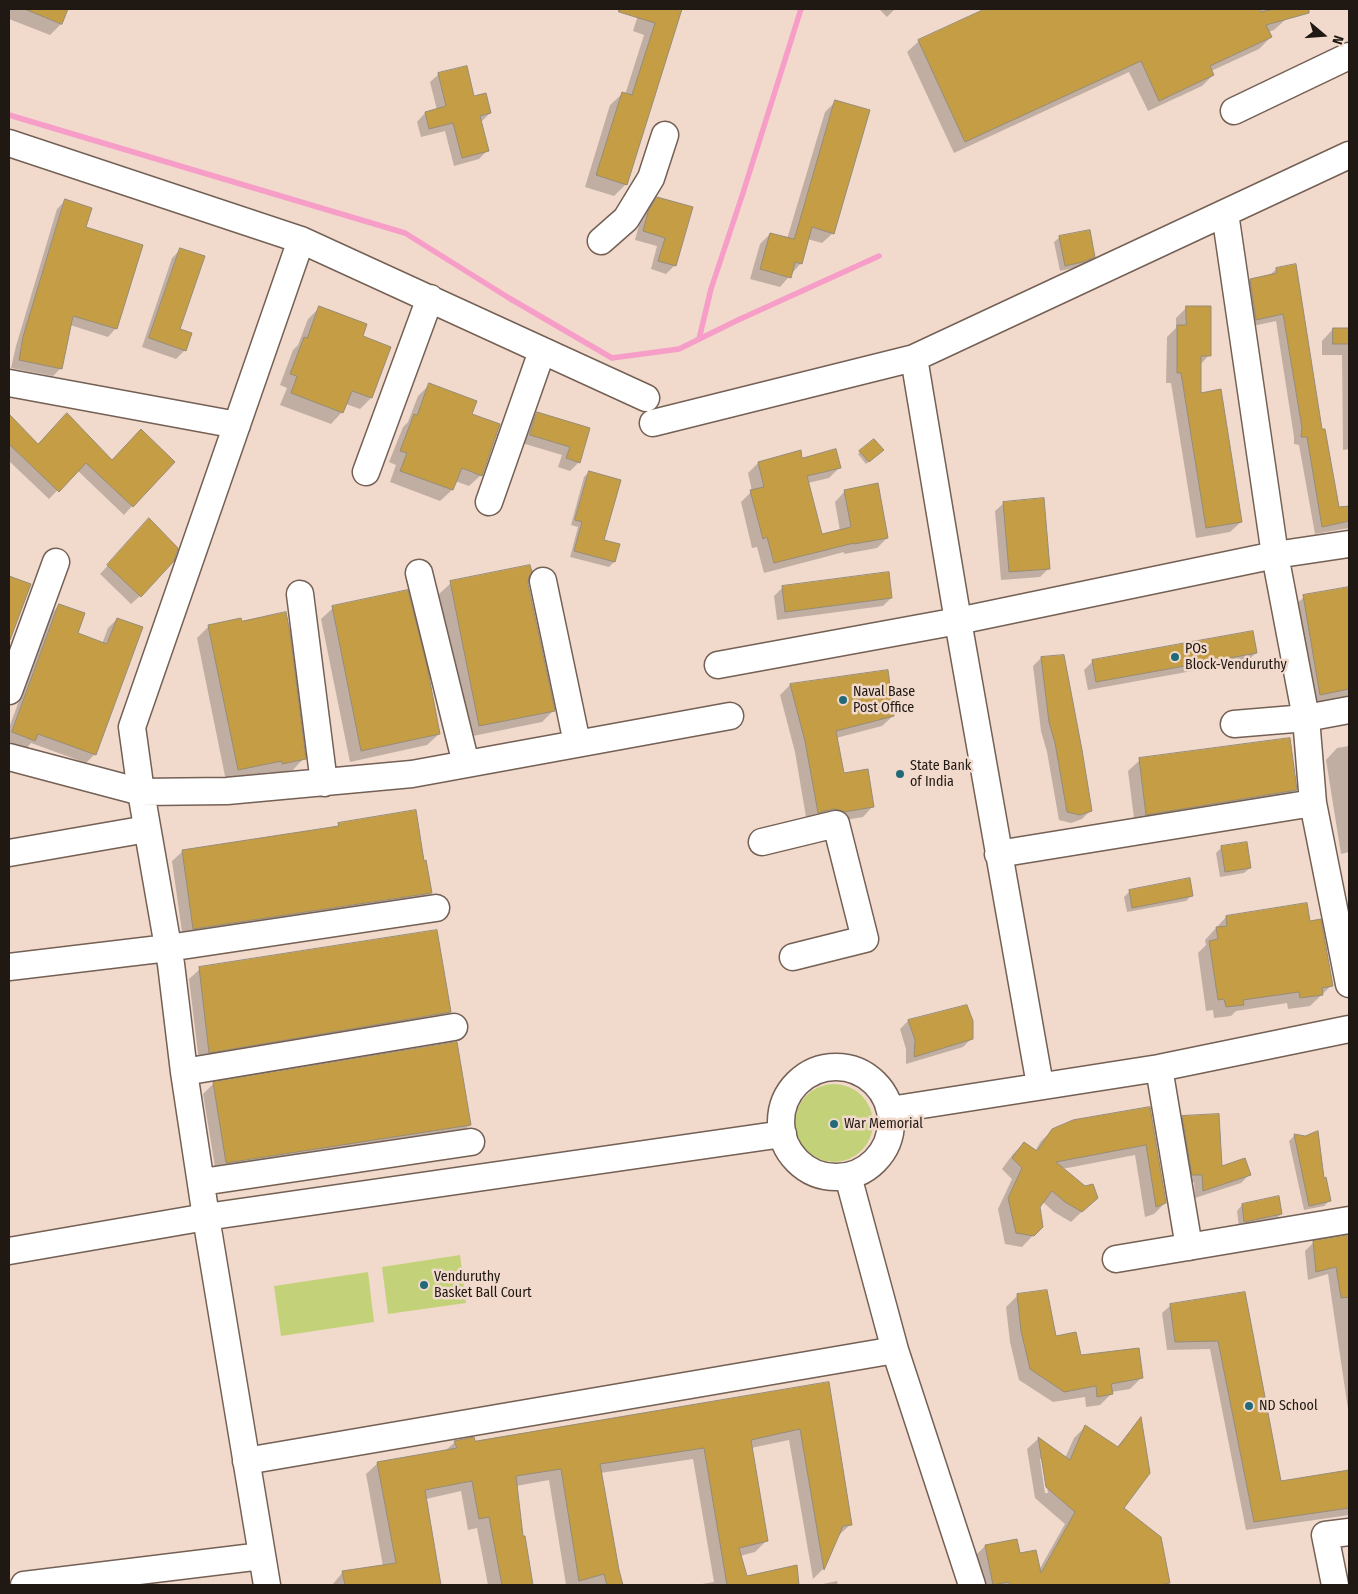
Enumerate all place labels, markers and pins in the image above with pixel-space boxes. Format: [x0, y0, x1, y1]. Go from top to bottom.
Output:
place label: POs Block-Venduruthy [1185, 641, 1287, 674]
marker: POs Block-Venduruthy [1169, 651, 1181, 663]
place label: Naval Base Post Office [853, 684, 915, 716]
marker: Naval Base Post Office [837, 694, 849, 706]
place label: State Bank of India [910, 758, 971, 790]
marker: State Bank of India [894, 768, 906, 780]
place label: War Memorial [844, 1116, 923, 1132]
marker: War Memorial [828, 1118, 840, 1130]
place label: Venduruthy Basket Ball Court [434, 1269, 532, 1302]
marker: Venduruthy Basket Ball Court [418, 1279, 430, 1291]
place label: ND School [1259, 1398, 1318, 1414]
marker: ND School [1243, 1400, 1255, 1412]

